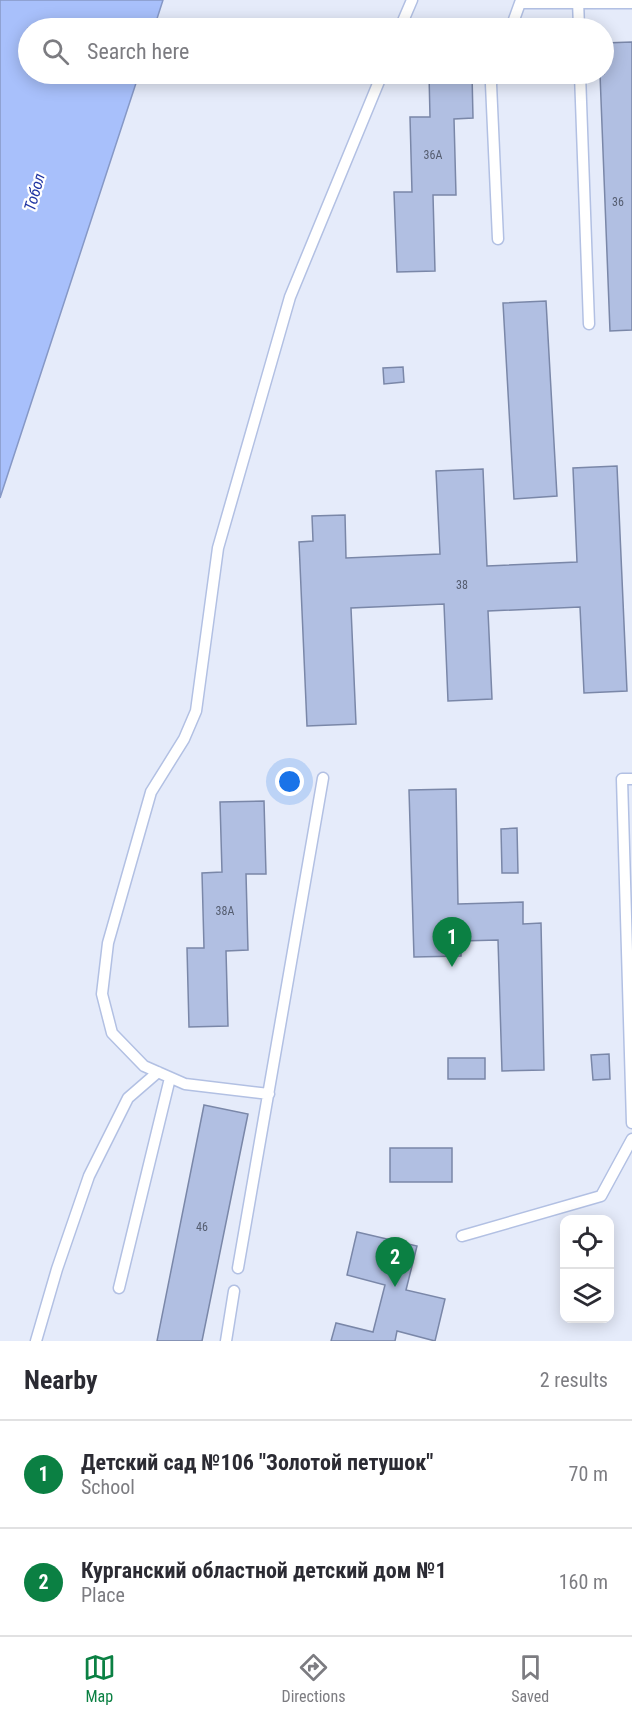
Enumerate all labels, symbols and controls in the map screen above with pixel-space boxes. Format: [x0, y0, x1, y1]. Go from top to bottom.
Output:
search box [18, 18, 614, 84]
icon: search [39, 35, 72, 68]
text: Search here [87, 39, 189, 64]
house number: 36А [424, 148, 442, 162]
water label: Тобол [20, 171, 49, 213]
house number: 36 [612, 195, 624, 209]
house number: 38 [456, 578, 468, 592]
your location [275, 767, 304, 796]
house number: 38А [216, 904, 234, 918]
pin: 1 [432, 918, 472, 967]
map controls [560, 1215, 614, 1323]
button: locate [560, 1215, 614, 1269]
house number: 46 [196, 1220, 208, 1234]
pin: 2 [376, 1238, 414, 1287]
button: layers [560, 1269, 614, 1323]
text: Nearby [24, 1365, 98, 1395]
text: 2 results [540, 1368, 608, 1392]
text: Детский сад №106 "Золотой петушок" [81, 1450, 433, 1475]
text: 1 [38, 1462, 49, 1486]
text: 70 m [569, 1462, 608, 1486]
text: School [81, 1475, 135, 1499]
text: Курганский областной детский дом №1 [81, 1558, 447, 1583]
text: 2 [38, 1570, 49, 1594]
text: 160 m [559, 1570, 608, 1594]
text: Place [81, 1583, 125, 1607]
tab: Map [83, 1651, 116, 1706]
tab: Directions [282, 1651, 345, 1706]
tab: Saved [511, 1651, 549, 1706]

